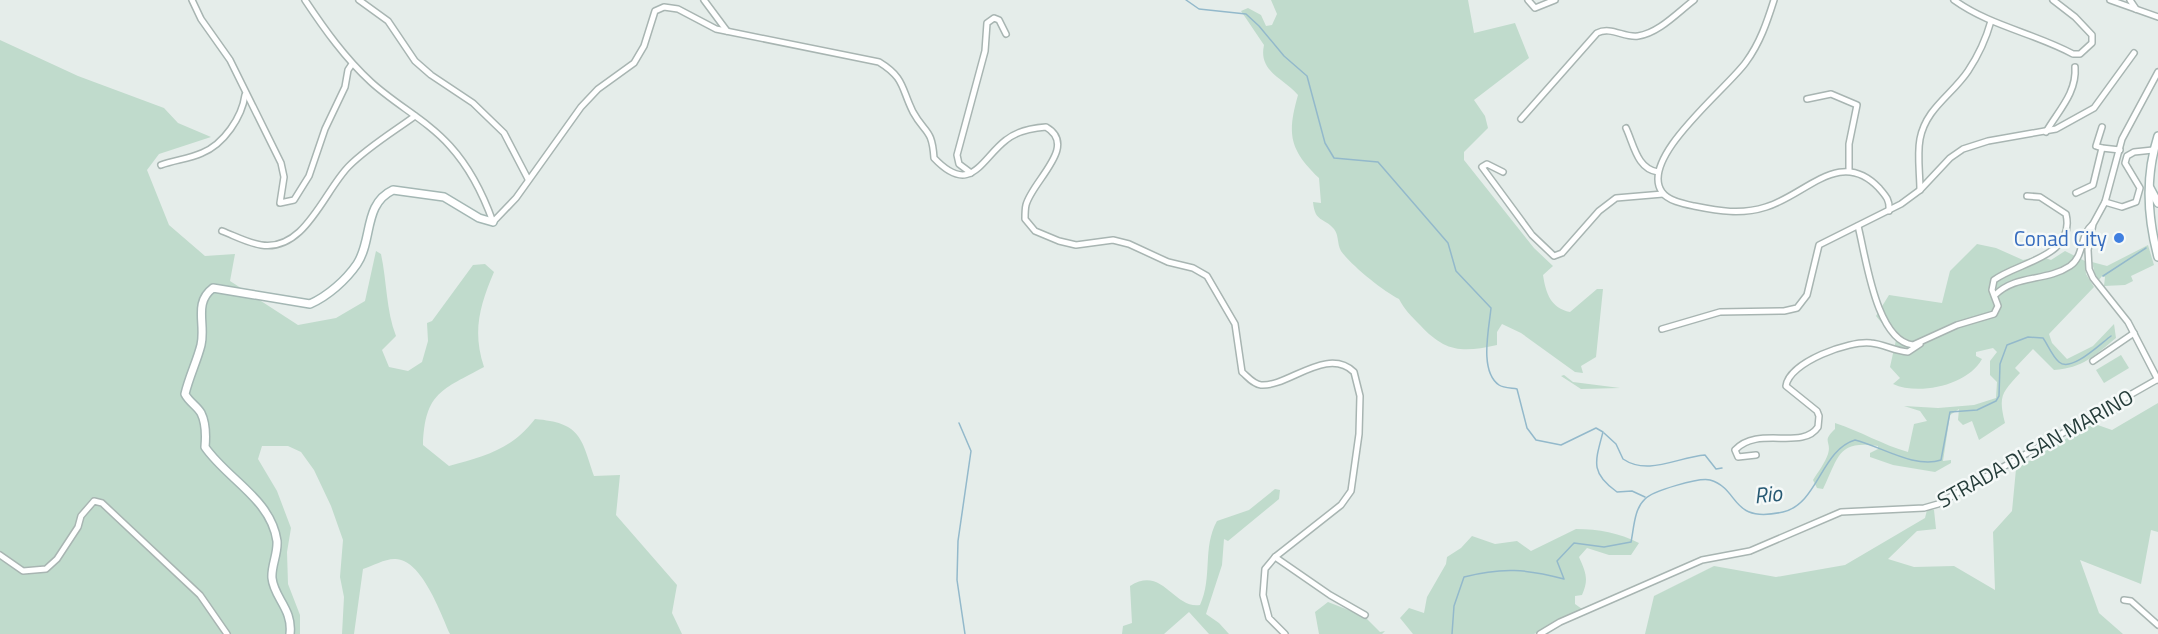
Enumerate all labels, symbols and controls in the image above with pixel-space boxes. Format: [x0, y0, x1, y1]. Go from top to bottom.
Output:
place label: Conad City [2014, 222, 2107, 254]
marker: Conad City [2112, 231, 2126, 245]
street label: STRADA DI SAN MARINO [1931, 381, 2139, 515]
water label: Rio [1752, 476, 1785, 512]

